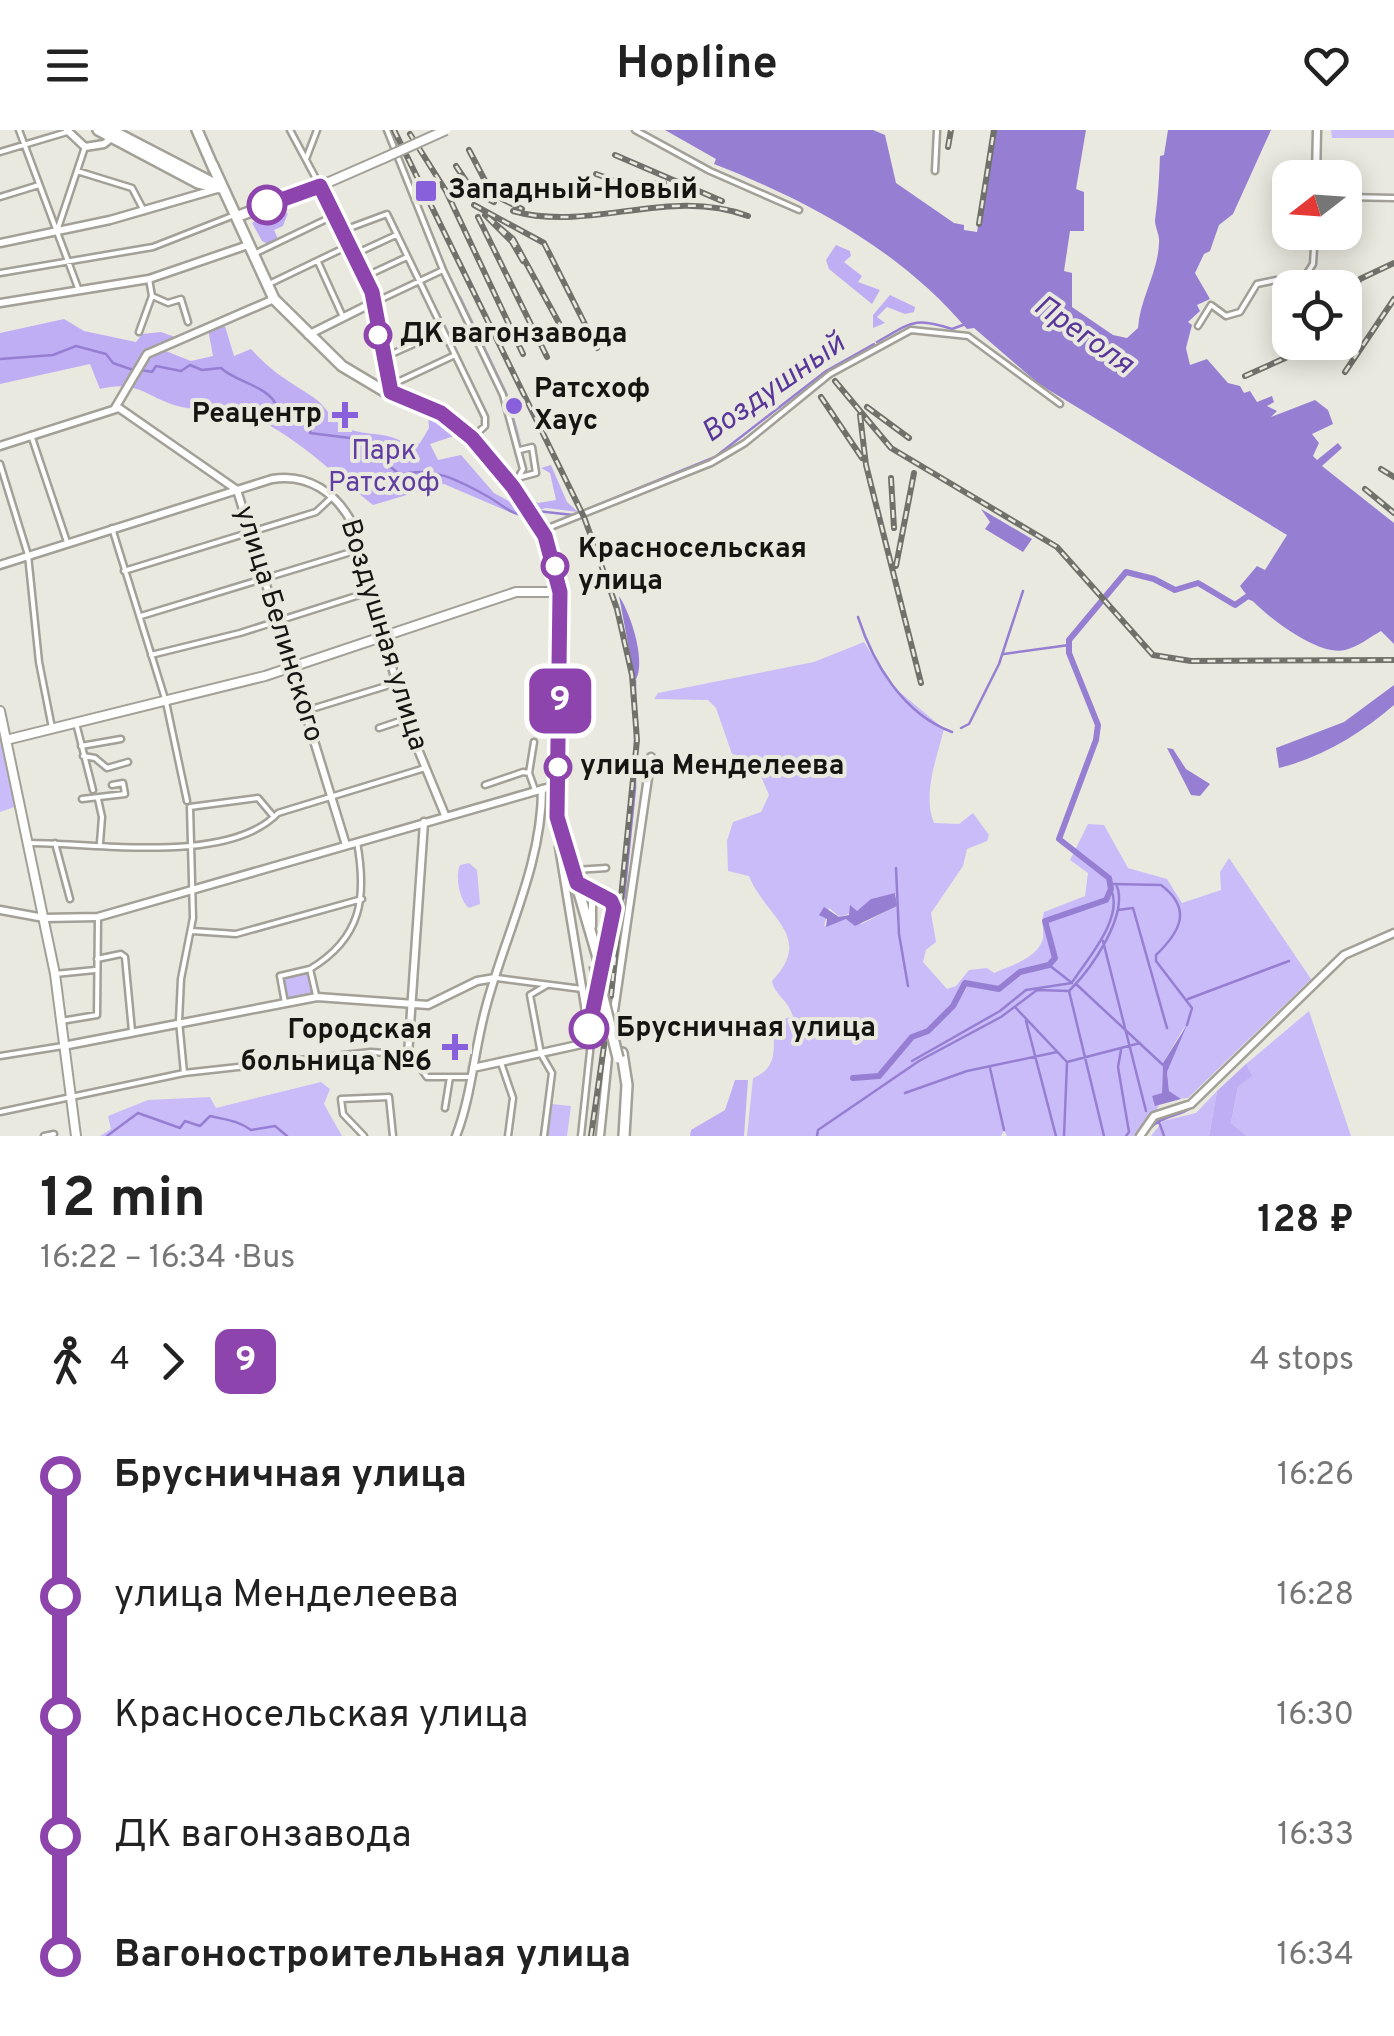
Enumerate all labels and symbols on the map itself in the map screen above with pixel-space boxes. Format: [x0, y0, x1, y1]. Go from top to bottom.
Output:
north arrow [1272, 160, 1362, 250]
place label: Западный-Новый [448, 173, 698, 209]
marker: Западный-Новый [413, 178, 439, 204]
unlabelled marker [248, 186, 286, 224]
water label: Преголя [1026, 288, 1141, 384]
place label: ДК вагонзавода [400, 317, 627, 353]
marker: ДК вагонзавода [365, 322, 391, 348]
water label: Воздушный [695, 325, 854, 452]
place label: Ратсхоф Хаус [534, 372, 650, 440]
marker: Ратсхоф Хаус [503, 395, 525, 417]
place label: Реацентр [192, 397, 322, 433]
marker: Реацентр [332, 402, 358, 428]
park label: Парк Ратсхоф [328, 434, 440, 502]
street label: улица Белинского [225, 502, 331, 746]
street label: Воздушная улица [331, 515, 435, 755]
place label: Красносельская улица [578, 532, 807, 600]
marker: Красносельская улица [542, 553, 568, 579]
line badge: 9 [528, 668, 592, 734]
place label: улица Менделеева [580, 749, 844, 785]
marker: улица Менделеева [545, 754, 571, 780]
marker: Брусничная улица [570, 1010, 608, 1048]
place label: Брусничная улица [616, 1011, 876, 1047]
place label: Городская больница №6 [241, 1013, 432, 1081]
marker: Городская больница №6 [442, 1034, 468, 1060]

